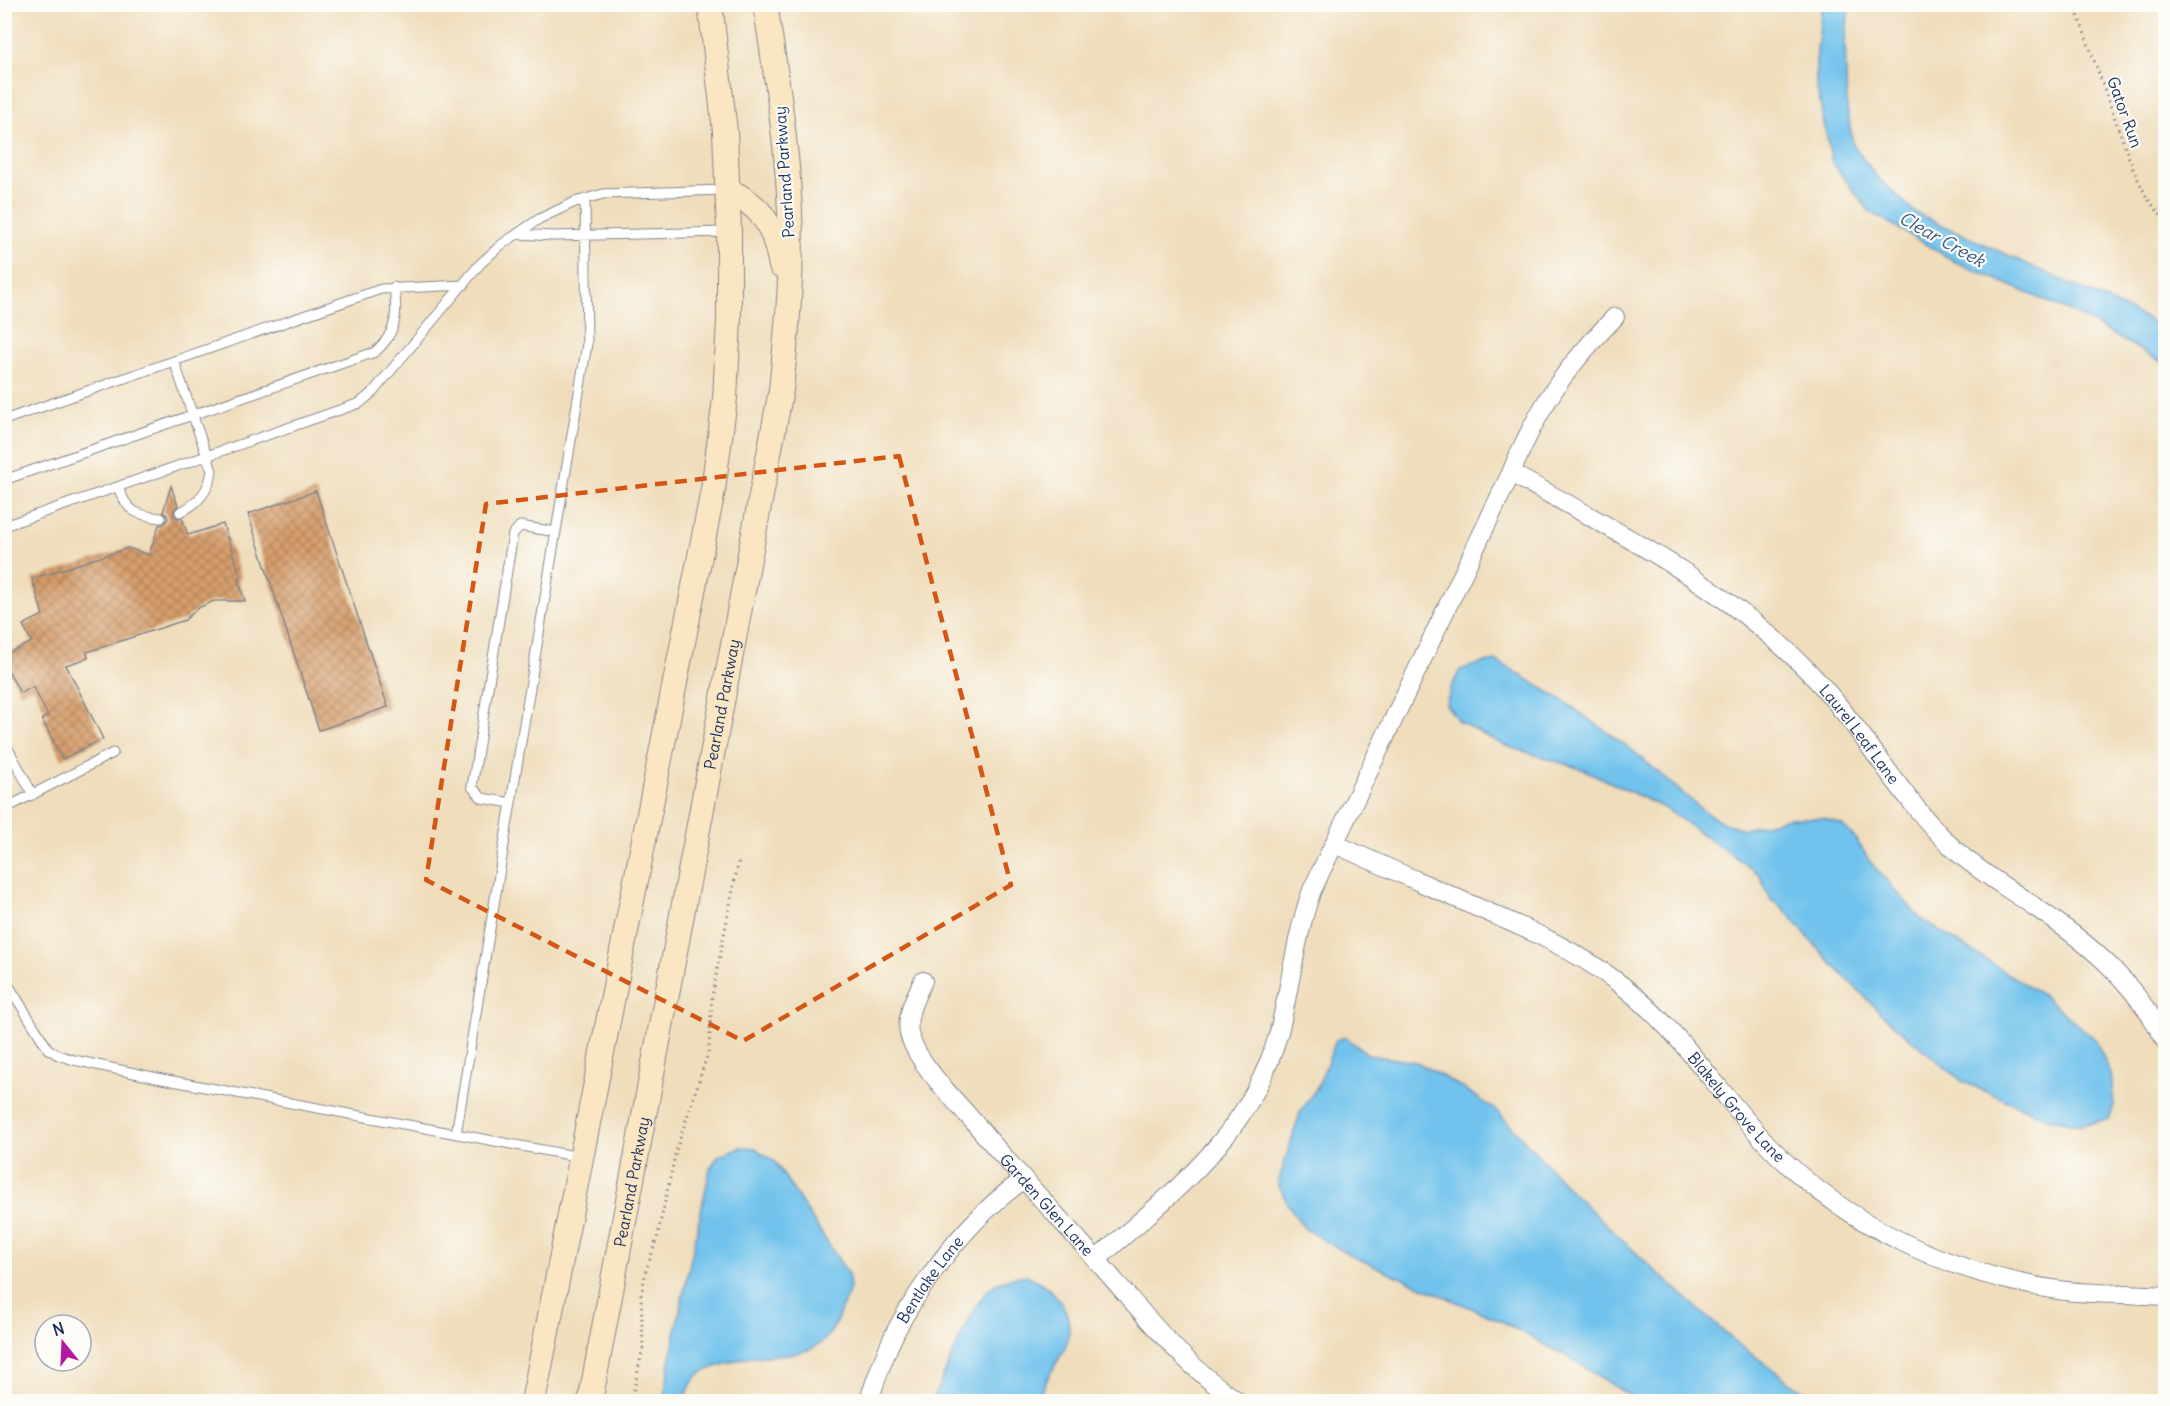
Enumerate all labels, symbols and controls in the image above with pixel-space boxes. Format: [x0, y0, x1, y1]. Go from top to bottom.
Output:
street label: Gator Run [2103, 74, 2147, 150]
street label: Pearland Parkway [769, 105, 799, 239]
water label: Clear Creek [1895, 206, 1991, 273]
street label: Pearland Parkway [700, 637, 744, 771]
street label: Laurel Leaf Lane [1815, 680, 1904, 788]
street label: Blakely Grove Lane [1684, 1048, 1789, 1166]
street label: Pearland Parkway [609, 1115, 654, 1249]
street label: Garden Glen Lane [996, 1149, 1098, 1260]
street label: Bentlake Lane [892, 1232, 967, 1327]
north arrow [33, 1313, 93, 1373]
text: N [50, 1318, 67, 1340]

